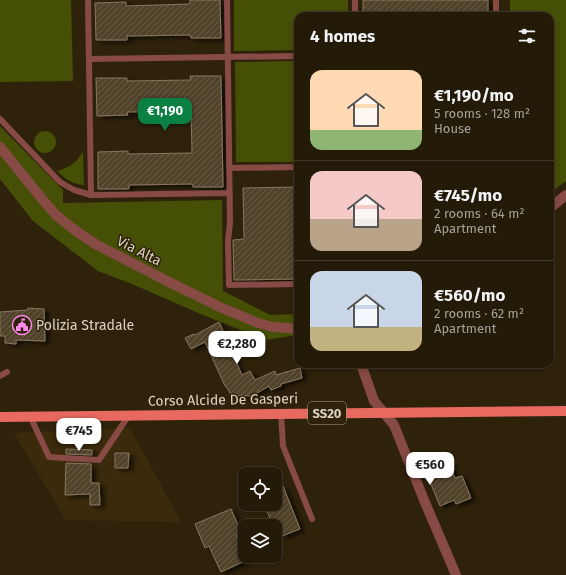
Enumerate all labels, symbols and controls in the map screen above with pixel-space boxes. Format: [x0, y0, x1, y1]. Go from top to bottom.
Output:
icon: filters [516, 25, 538, 47]
text: 4 homes [310, 26, 375, 47]
text: €1,190/mo [434, 85, 514, 106]
icon: home [342, 86, 390, 134]
pin: €1,190 [132, 98, 198, 132]
text: €1,190 [147, 103, 183, 118]
text: 5 rooms · 128 m² [434, 106, 530, 121]
text: House [434, 121, 471, 136]
text: €745/mo [434, 185, 502, 206]
icon: home [342, 187, 390, 235]
text: 2 rooms · 64 m² [434, 206, 524, 221]
text: Apartment [434, 221, 496, 236]
street label: Via Alta [114, 233, 164, 269]
text: €560/mo [434, 285, 505, 306]
icon: home [342, 287, 390, 335]
text: 2 rooms · 62 m² [434, 306, 524, 321]
public building icon: Polizia Stradale [11, 314, 33, 336]
place label: Polizia Stradale [36, 317, 134, 334]
text: Apartment [434, 321, 496, 336]
pin: €2,280 [204, 331, 270, 365]
text: €2,280 [217, 336, 257, 351]
street label: Corso Alcide De Gasperi [148, 390, 298, 410]
road number: SS20 [308, 402, 346, 424]
pin: €745 [55, 418, 103, 452]
text: €745 [65, 423, 93, 438]
pin: €560 [406, 452, 454, 486]
text: €560 [415, 457, 445, 472]
map controls [238, 467, 282, 563]
button: locate [238, 467, 282, 511]
button: layers [238, 519, 282, 563]

